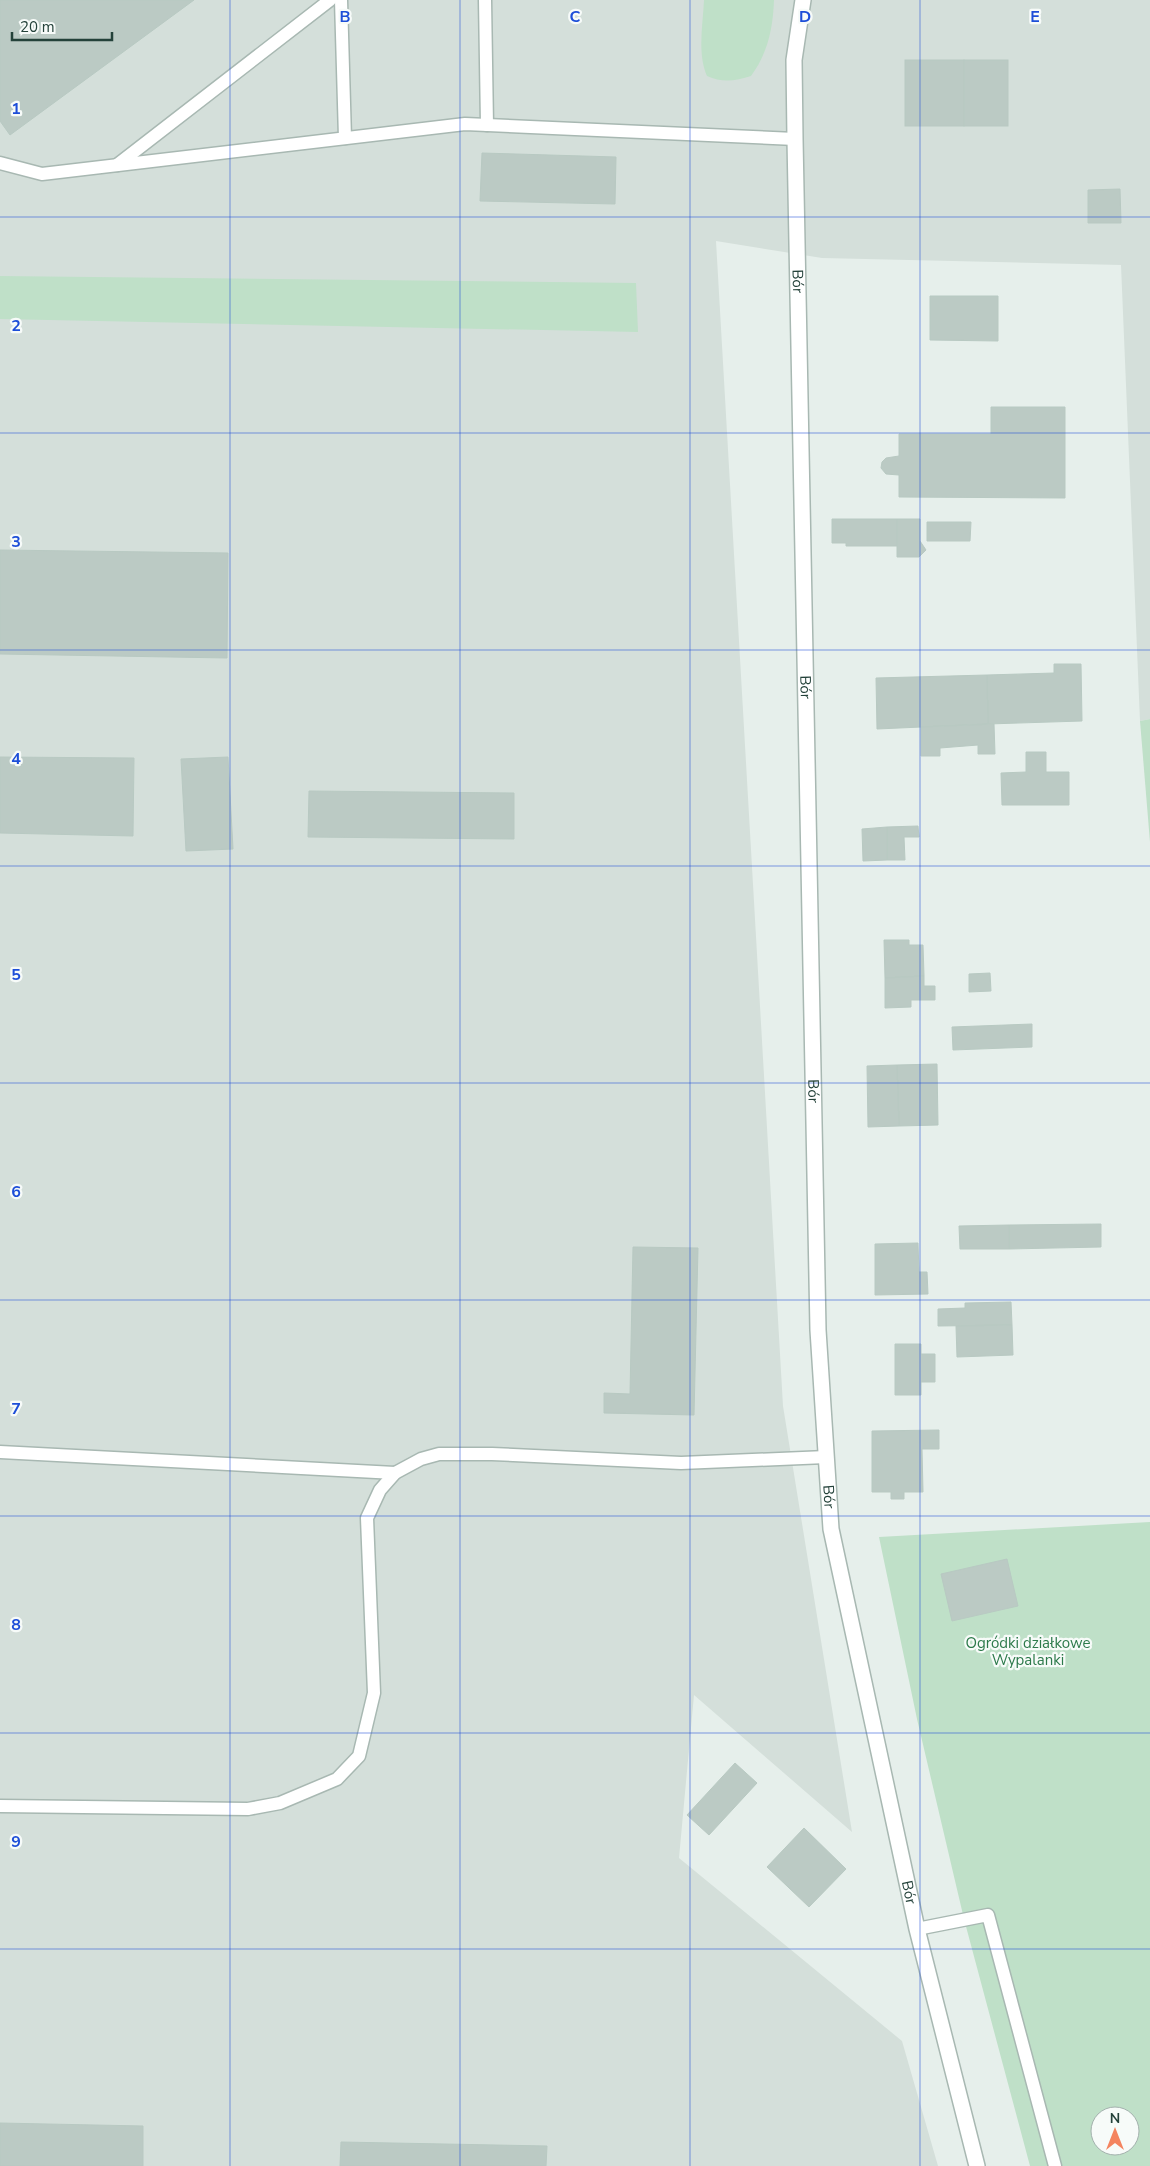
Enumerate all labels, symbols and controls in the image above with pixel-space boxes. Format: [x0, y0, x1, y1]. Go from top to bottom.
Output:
text: B [339, 6, 351, 28]
text: C [570, 6, 581, 28]
text: D [799, 6, 811, 28]
text: E [1030, 6, 1040, 28]
scale bar [12, 10, 112, 42]
text: 20 m [20, 17, 55, 37]
text: 1 [11, 98, 21, 120]
street label: Bór [788, 269, 808, 294]
text: 2 [11, 315, 21, 337]
text: 3 [11, 531, 21, 553]
street label: Bór [795, 675, 816, 700]
text: 4 [11, 748, 21, 770]
text: 5 [11, 964, 21, 986]
street label: Bór [803, 1079, 824, 1104]
text: 6 [11, 1181, 21, 1203]
text: 7 [11, 1398, 21, 1420]
street label: Bór [818, 1484, 840, 1510]
text: 8 [11, 1614, 21, 1636]
park label: Ogródki działkowe Wypalanki [965, 1633, 1091, 1670]
text: 9 [11, 1831, 21, 1853]
street label: Bór [897, 1879, 922, 1907]
north arrow [1090, 2106, 1140, 2156]
text: N [1110, 2109, 1120, 2128]

